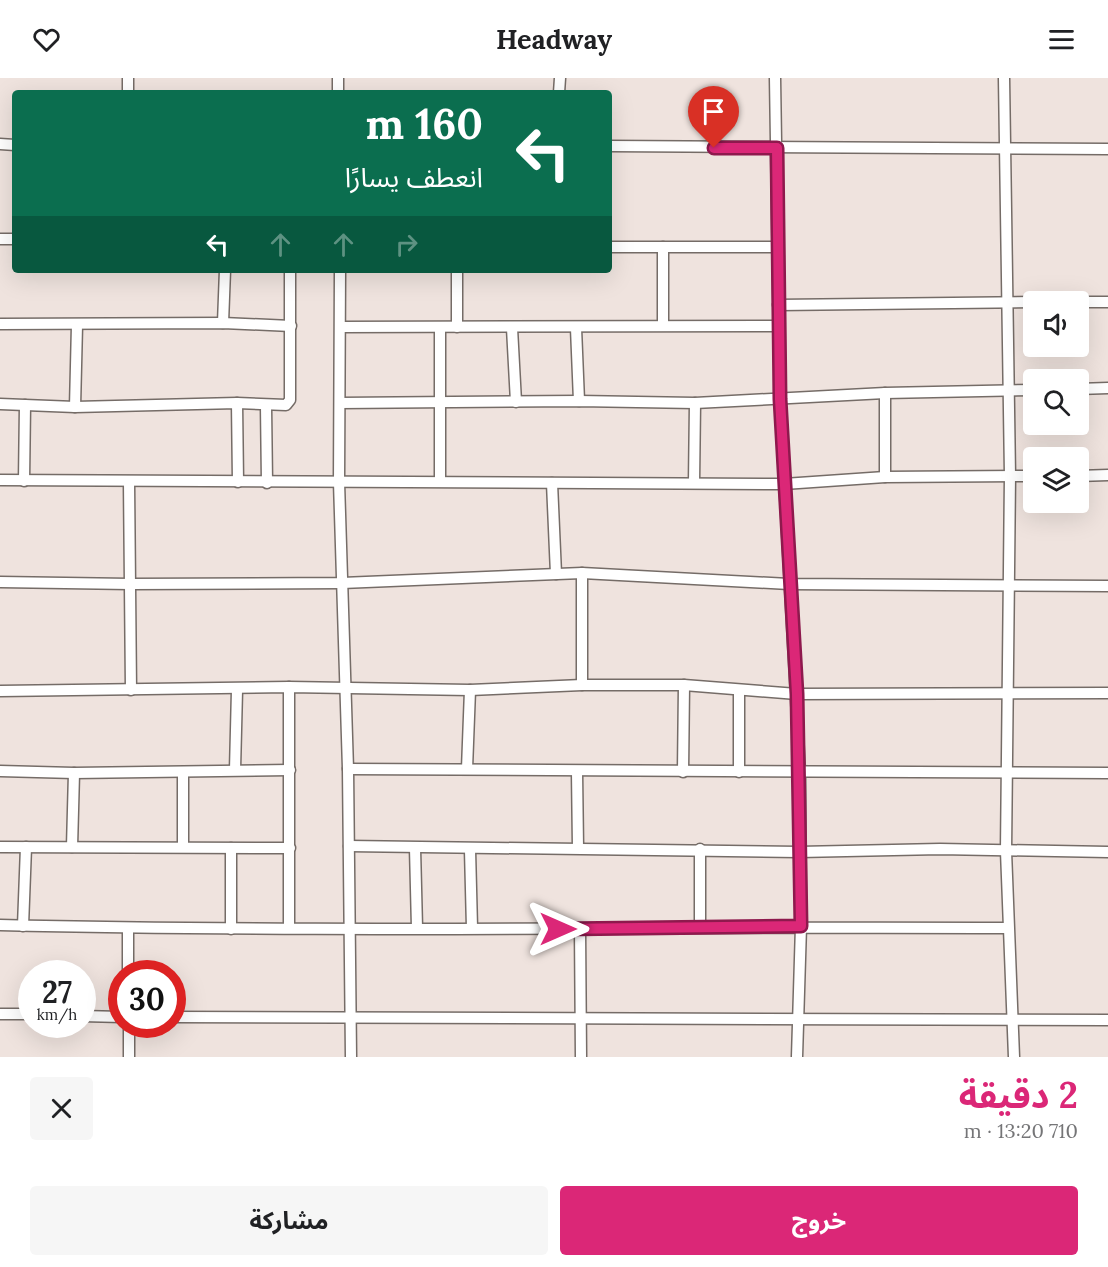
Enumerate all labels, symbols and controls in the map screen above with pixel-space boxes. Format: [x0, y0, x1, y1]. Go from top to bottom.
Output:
text: Headway [496, 22, 612, 56]
icon: heart [30, 23, 63, 56]
icon: menu [1045, 23, 1078, 56]
pin [688, 86, 739, 148]
icon: arrive [697, 95, 730, 128]
text: 160 m [365, 97, 483, 151]
icon: left [504, 114, 582, 192]
text: انعطف يسارًا [345, 160, 483, 194]
icon: left [201, 228, 234, 261]
icon: ahead [264, 228, 297, 261]
icon: ahead [327, 228, 360, 261]
icon: right [390, 228, 423, 261]
map controls [1023, 291, 1089, 513]
button: sound [1023, 291, 1089, 357]
button: search [1023, 369, 1089, 435]
button: layers [1023, 447, 1089, 513]
position arrow [526, 897, 590, 961]
speed limit sign: 30 [108, 960, 186, 1038]
text: 27 [42, 973, 72, 1011]
text: km/h [37, 1005, 77, 1024]
text: 2 دقيقة [959, 1072, 1078, 1118]
button: close [30, 1077, 93, 1140]
text: 710 m · 13:20 [964, 1118, 1078, 1143]
button: مشاركة [30, 1186, 548, 1255]
button: خروج [560, 1186, 1078, 1255]

